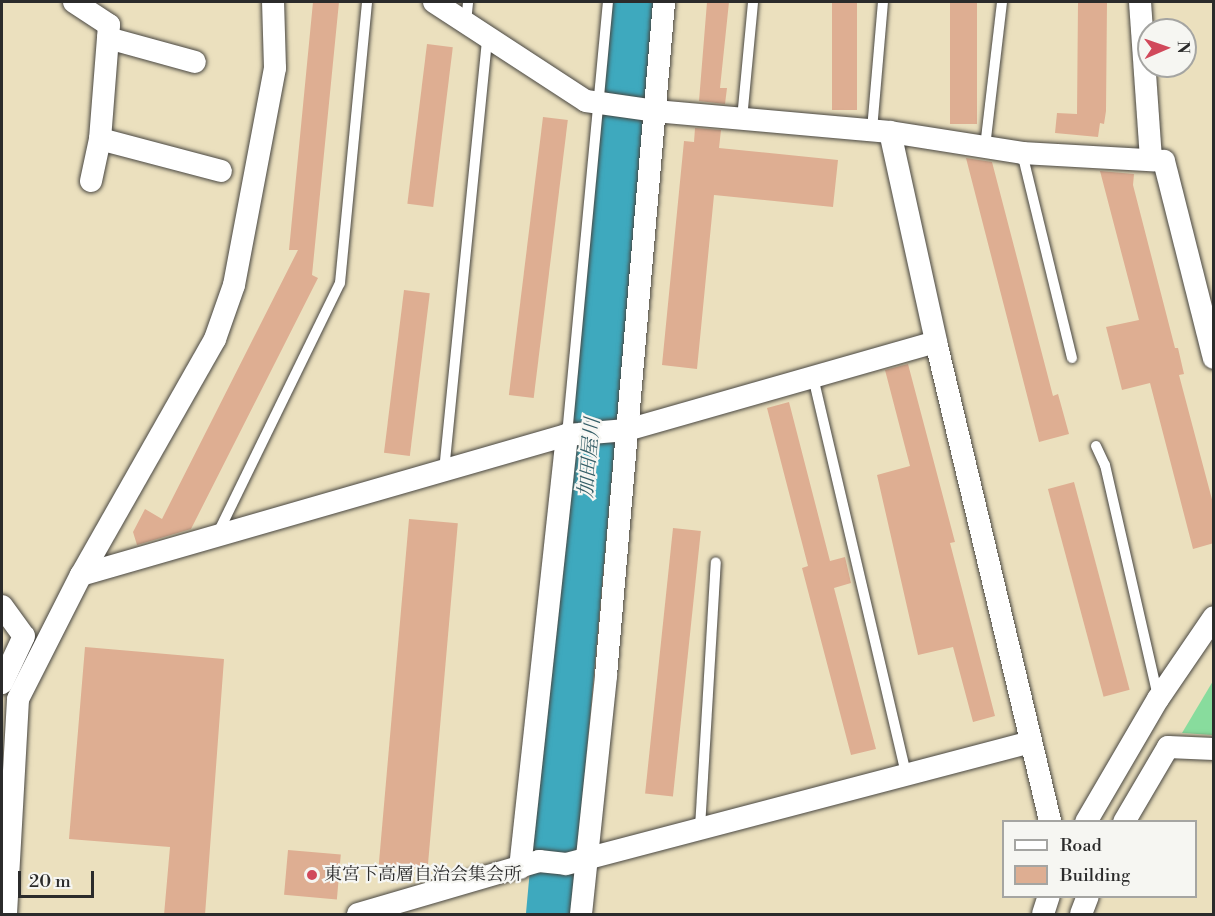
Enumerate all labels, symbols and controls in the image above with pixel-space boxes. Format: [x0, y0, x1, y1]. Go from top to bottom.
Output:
north arrow [1137, 18, 1197, 78]
text: N [1173, 41, 1193, 54]
water label: 加田屋川 [575, 417, 605, 499]
legend [1002, 820, 1197, 898]
text: Road [1060, 834, 1102, 857]
scale bar [21, 859, 98, 897]
place label: 東宮下高層自治会集会所 [324, 864, 522, 886]
text: Building [1060, 864, 1130, 887]
marker: 東宮下高層自治会集会所 [305, 868, 319, 882]
text: 20 m [29, 870, 71, 893]

